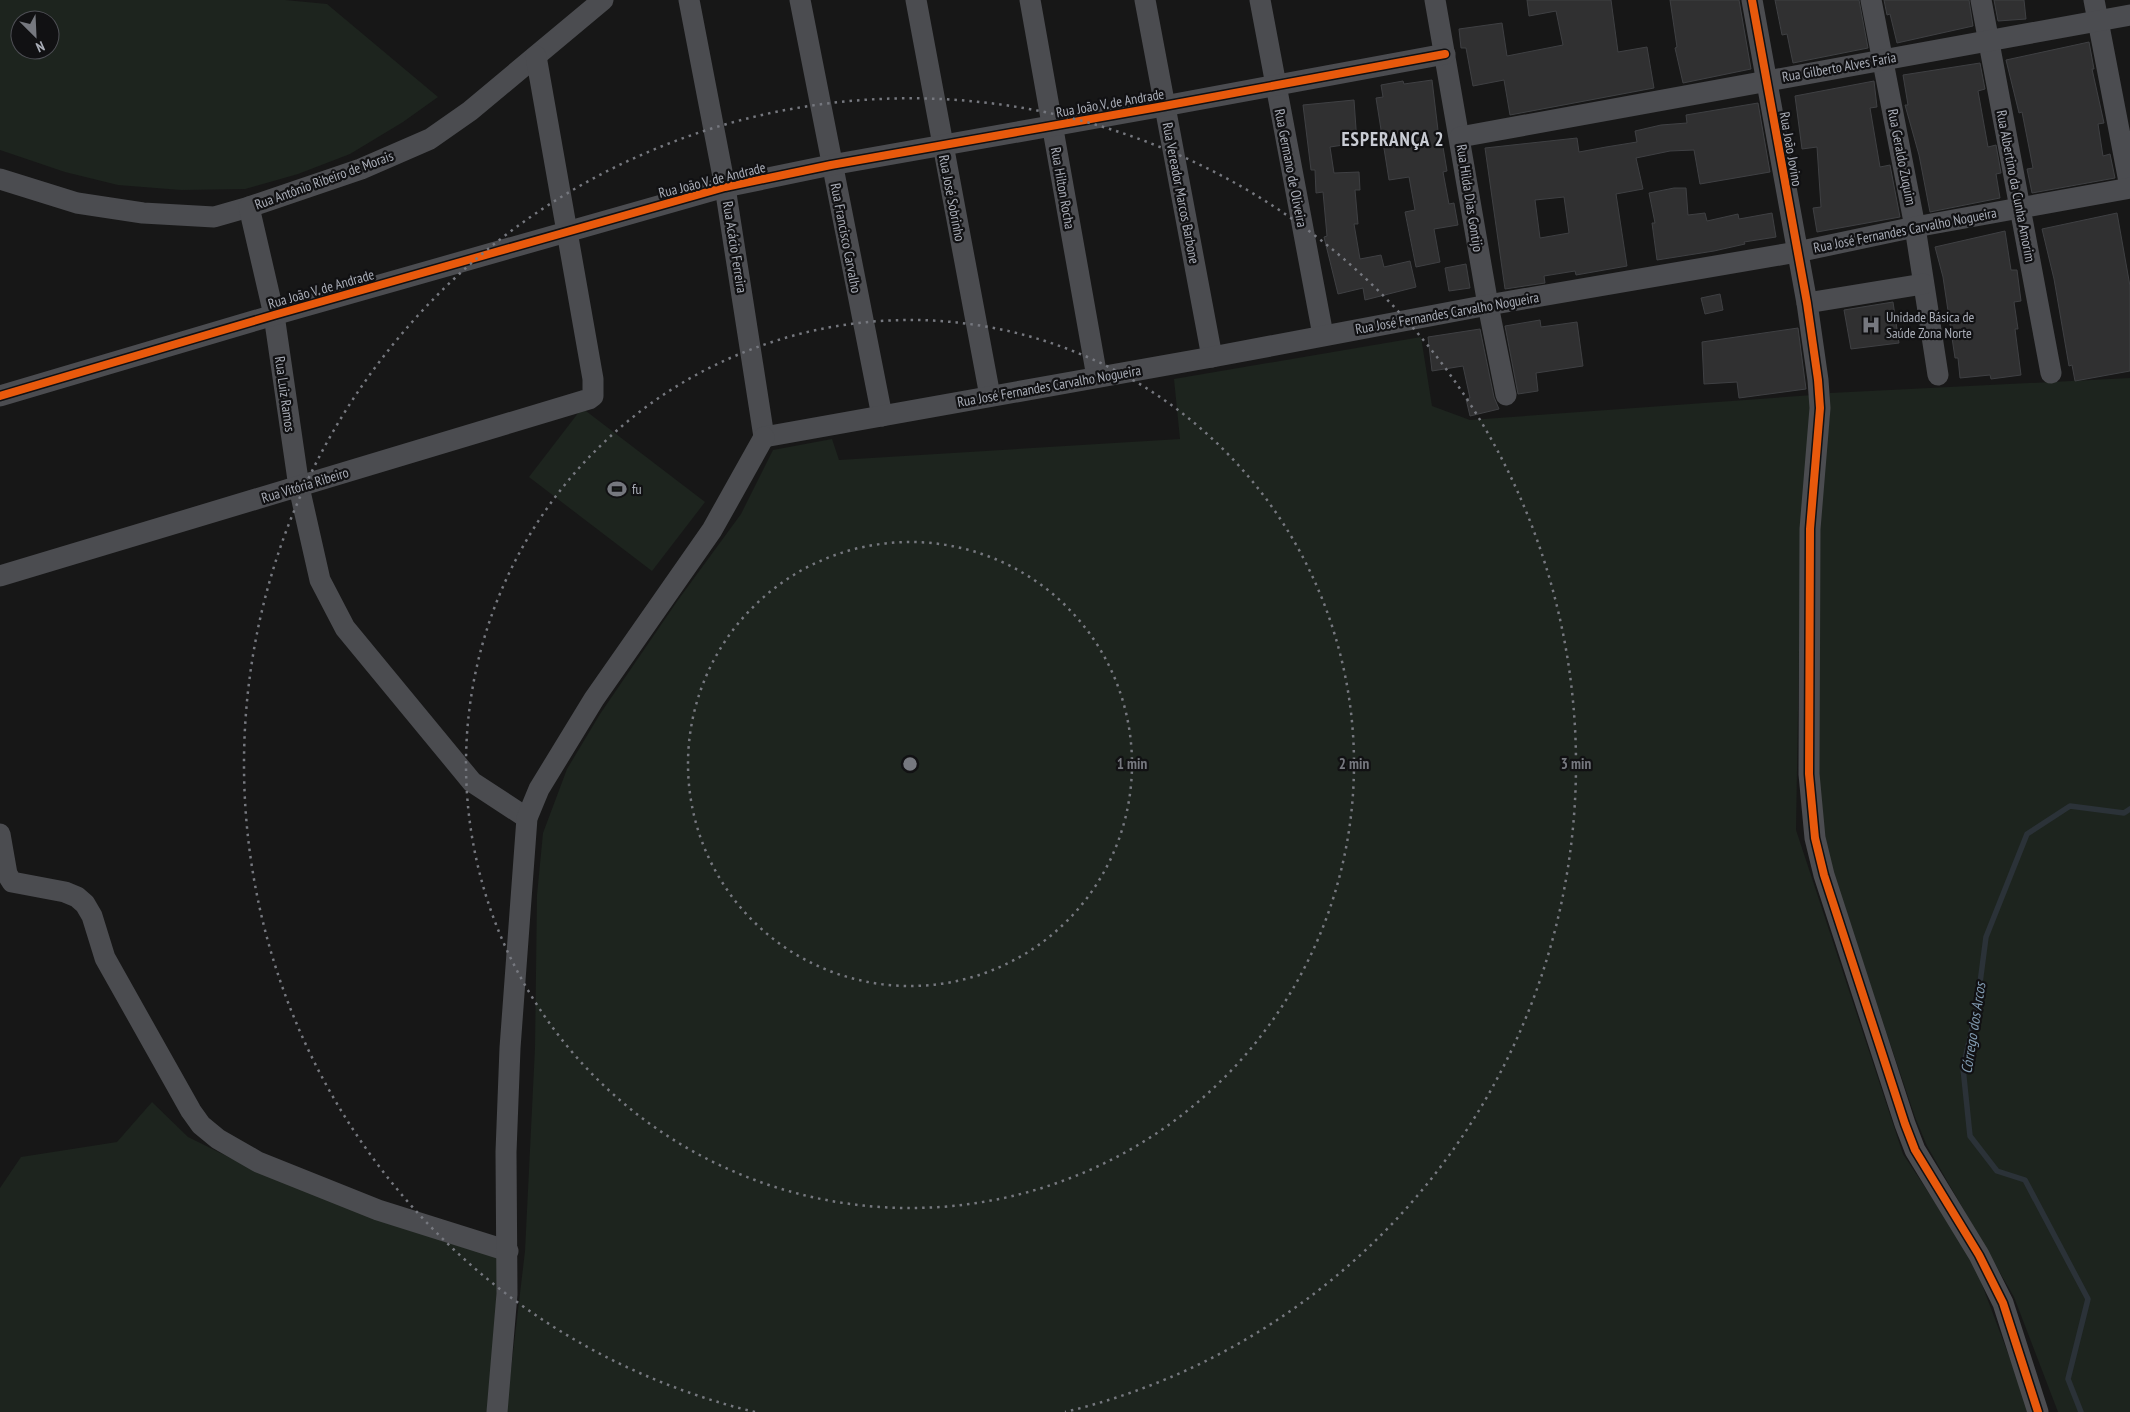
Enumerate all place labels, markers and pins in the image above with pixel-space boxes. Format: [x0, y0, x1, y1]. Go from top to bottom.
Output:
place label: Unidade Básica de Saúde Zona Norte [1886, 308, 1975, 342]
hospital icon: Unidade Básica de Saúde Zona Norte [1860, 314, 1882, 336]
sports icon: fu [606, 478, 628, 500]
place label: fu [632, 480, 642, 498]
centre of rings [901, 755, 919, 773]

